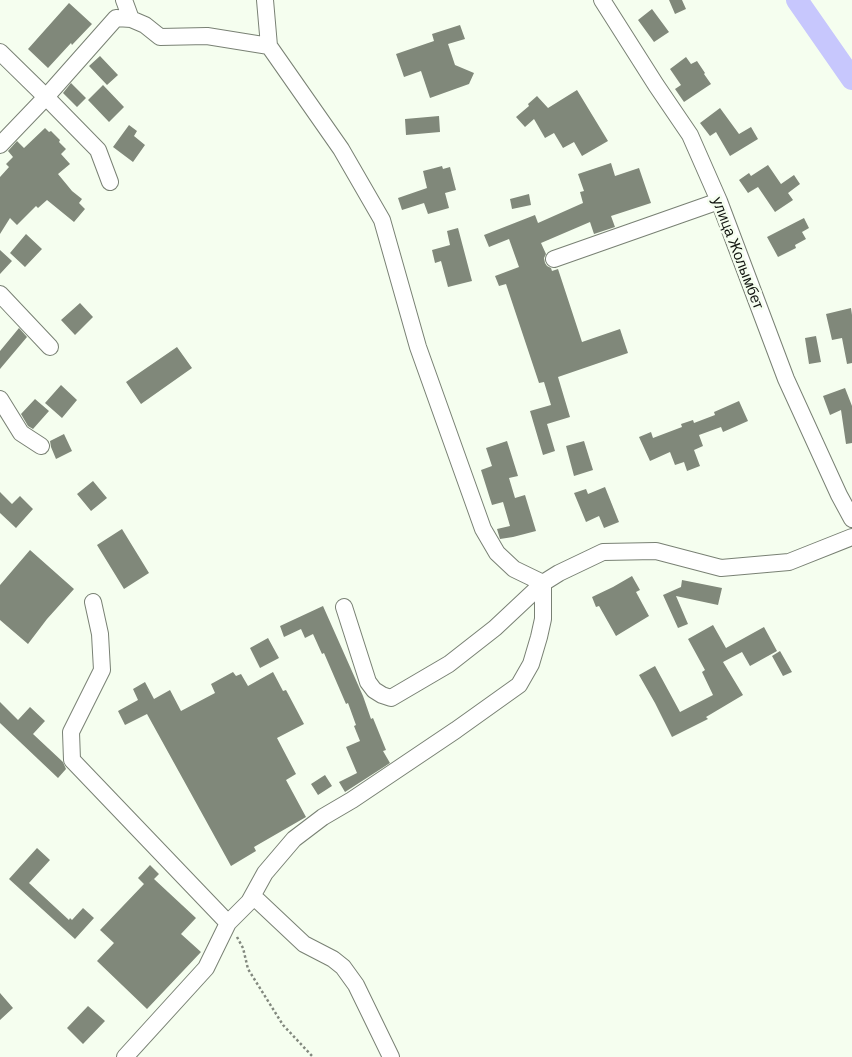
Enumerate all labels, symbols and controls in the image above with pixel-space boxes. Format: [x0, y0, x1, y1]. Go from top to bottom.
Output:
street label: улица Жолымбет [708, 194, 768, 312]

